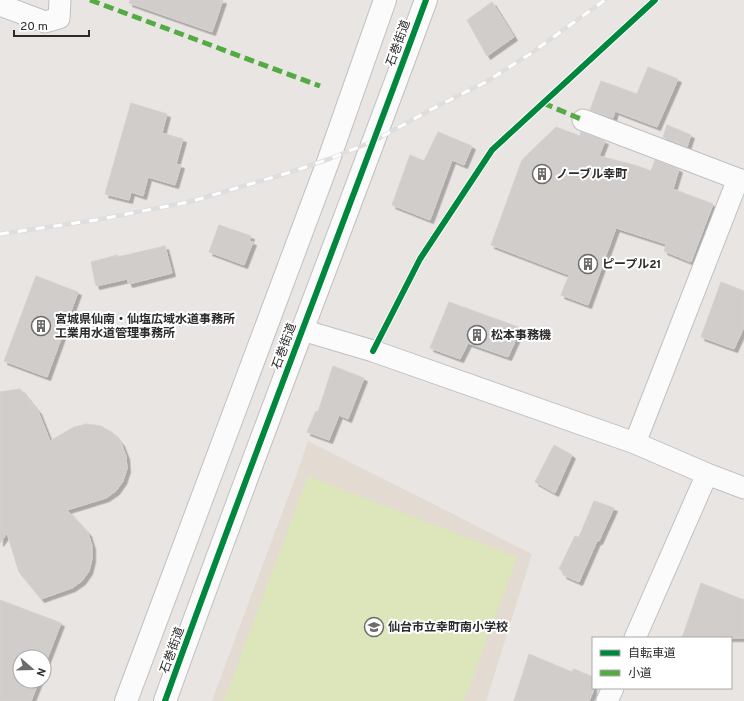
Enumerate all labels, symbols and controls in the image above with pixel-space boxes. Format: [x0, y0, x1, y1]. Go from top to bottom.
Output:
scale bar [14, 12, 89, 38]
street label: 石巻街道 [383, 18, 415, 69]
text: 20 m [20, 19, 48, 35]
building icon: ノーブル幸町 [531, 163, 553, 185]
place label: ノーブル幸町 [556, 167, 627, 183]
building icon: ピープル21 [577, 253, 599, 275]
place label: ピープル21 [602, 257, 661, 273]
place label: 宮城県仙南・仙塩広域水道事務所 工業用水道管理事務所 [55, 312, 235, 342]
building icon: 宮城県仙南・仙塩広域水道事務所 工業用水道管理事務所 [30, 315, 52, 337]
street label: 石巻街道 [269, 321, 301, 372]
building icon: 松本事務機 [466, 324, 488, 346]
place label: 松本事務機 [491, 328, 551, 344]
school or university icon: 仙台市立幸町南小学校 [363, 616, 385, 638]
place label: 仙台市立幸町南小学校 [388, 620, 508, 636]
street label: 石巻街道 [157, 625, 189, 676]
legend [592, 637, 732, 689]
text: 自転車道 [628, 646, 676, 662]
north arrow [12, 649, 52, 689]
text: N [33, 666, 48, 678]
text: 小道 [628, 666, 652, 682]

